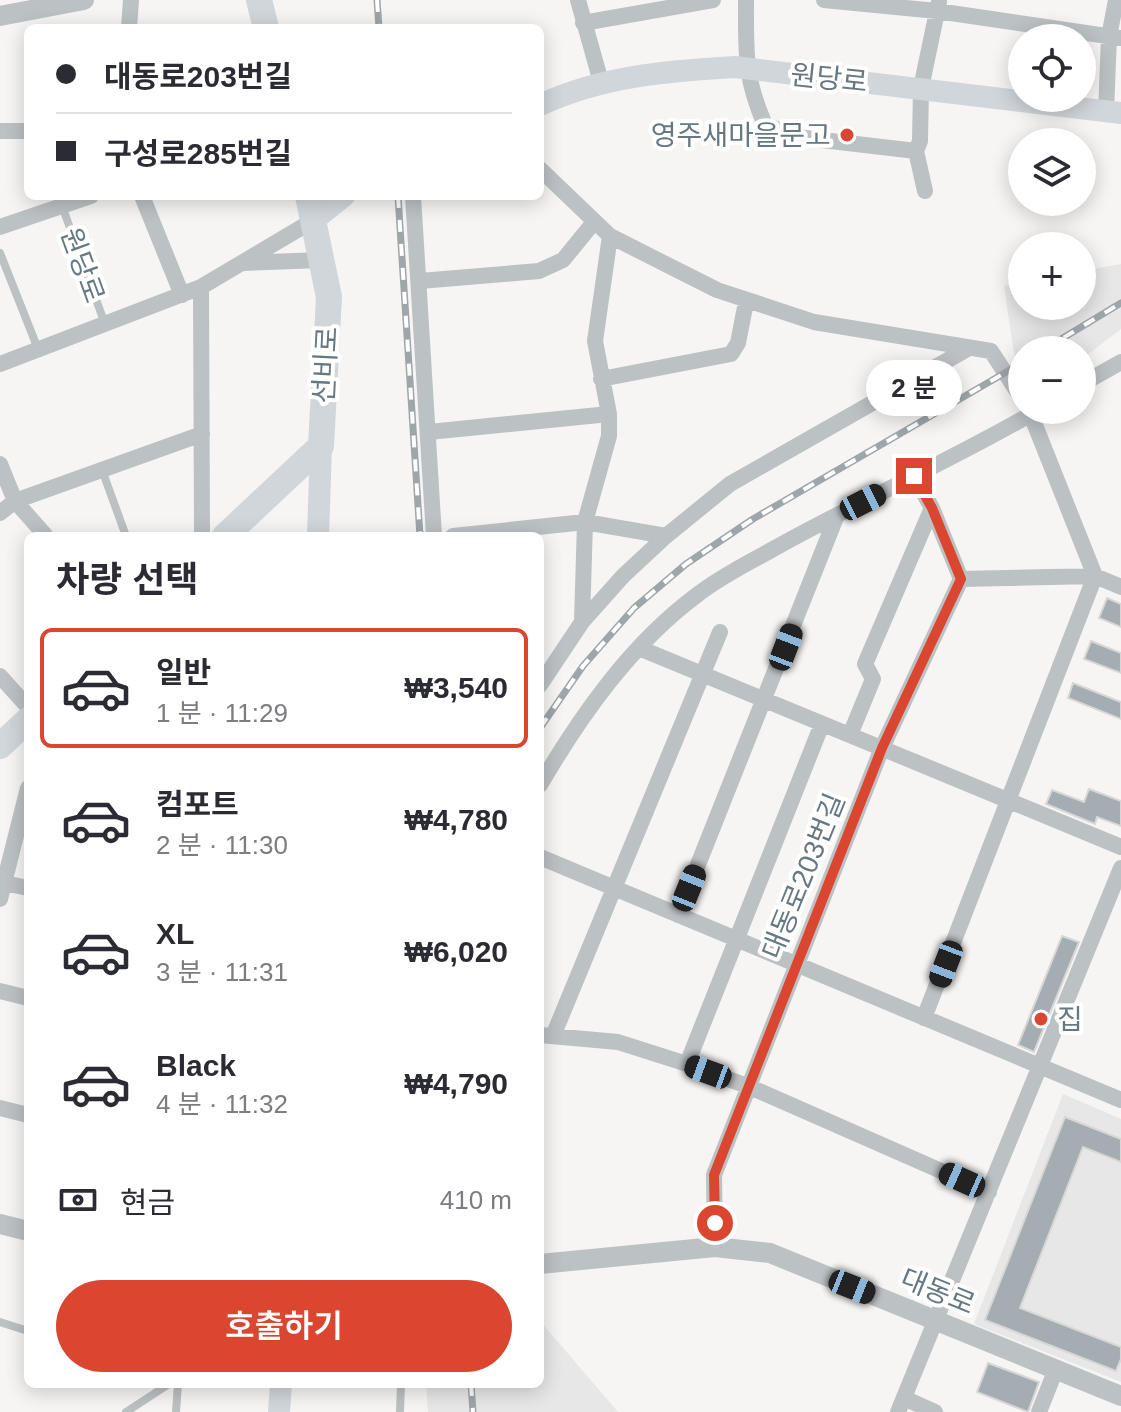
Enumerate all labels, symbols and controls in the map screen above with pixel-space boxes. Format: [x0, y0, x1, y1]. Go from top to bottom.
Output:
map controls [1008, 24, 1096, 424]
button: locate [1008, 24, 1096, 112]
street label: 원당로 [789, 59, 869, 98]
text: 대동로203번길 [104, 60, 292, 93]
place label: 영주새마을문고 [651, 120, 831, 151]
marker: 영주새마을문고 [838, 126, 856, 144]
button: layers [1008, 128, 1096, 216]
text: 구성로285번길 [104, 137, 292, 170]
street label: 원당로 [55, 224, 110, 307]
button: + [1008, 232, 1096, 320]
street label: 선비로 [308, 326, 343, 404]
button: − [1008, 336, 1096, 424]
callout: 2 분 [866, 360, 962, 416]
text: 2 분 [891, 373, 937, 403]
route end [896, 458, 932, 494]
car [836, 480, 890, 524]
text: 차량 선택 [56, 559, 198, 600]
car [766, 620, 806, 674]
icon: car [60, 652, 132, 724]
text: 일반 [156, 656, 211, 689]
text: ₩3,540 [405, 671, 508, 704]
text: 1 분 · 11:29 [156, 698, 288, 728]
icon: car [60, 784, 132, 856]
text: 컴포트 [156, 788, 239, 821]
street label: 대동로203번길 [756, 789, 851, 963]
text: ₩4,780 [405, 803, 508, 836]
text: 2 분 · 11:30 [156, 830, 288, 860]
car [669, 861, 709, 915]
icon: car [60, 916, 132, 988]
text: XL [156, 917, 194, 950]
text: ₩6,020 [405, 935, 508, 968]
car [926, 937, 966, 991]
text: 3 분 · 11:31 [156, 957, 288, 987]
place label: 집 [1057, 1004, 1083, 1035]
marker: 집 [1032, 1010, 1050, 1028]
icon: car [60, 1048, 132, 1120]
text: Black [156, 1049, 236, 1082]
car [681, 1053, 735, 1091]
text: ₩4,790 [405, 1067, 508, 1100]
text: 4 분 · 11:32 [156, 1089, 288, 1119]
car [935, 1159, 989, 1201]
icon: cash [56, 1178, 100, 1222]
text: 410 m [440, 1185, 512, 1215]
text: 현금 [120, 1186, 175, 1219]
route start [697, 1205, 733, 1241]
street label: 대동로 [896, 1263, 979, 1320]
car [825, 1267, 879, 1307]
button: 호출하기 [56, 1280, 512, 1372]

